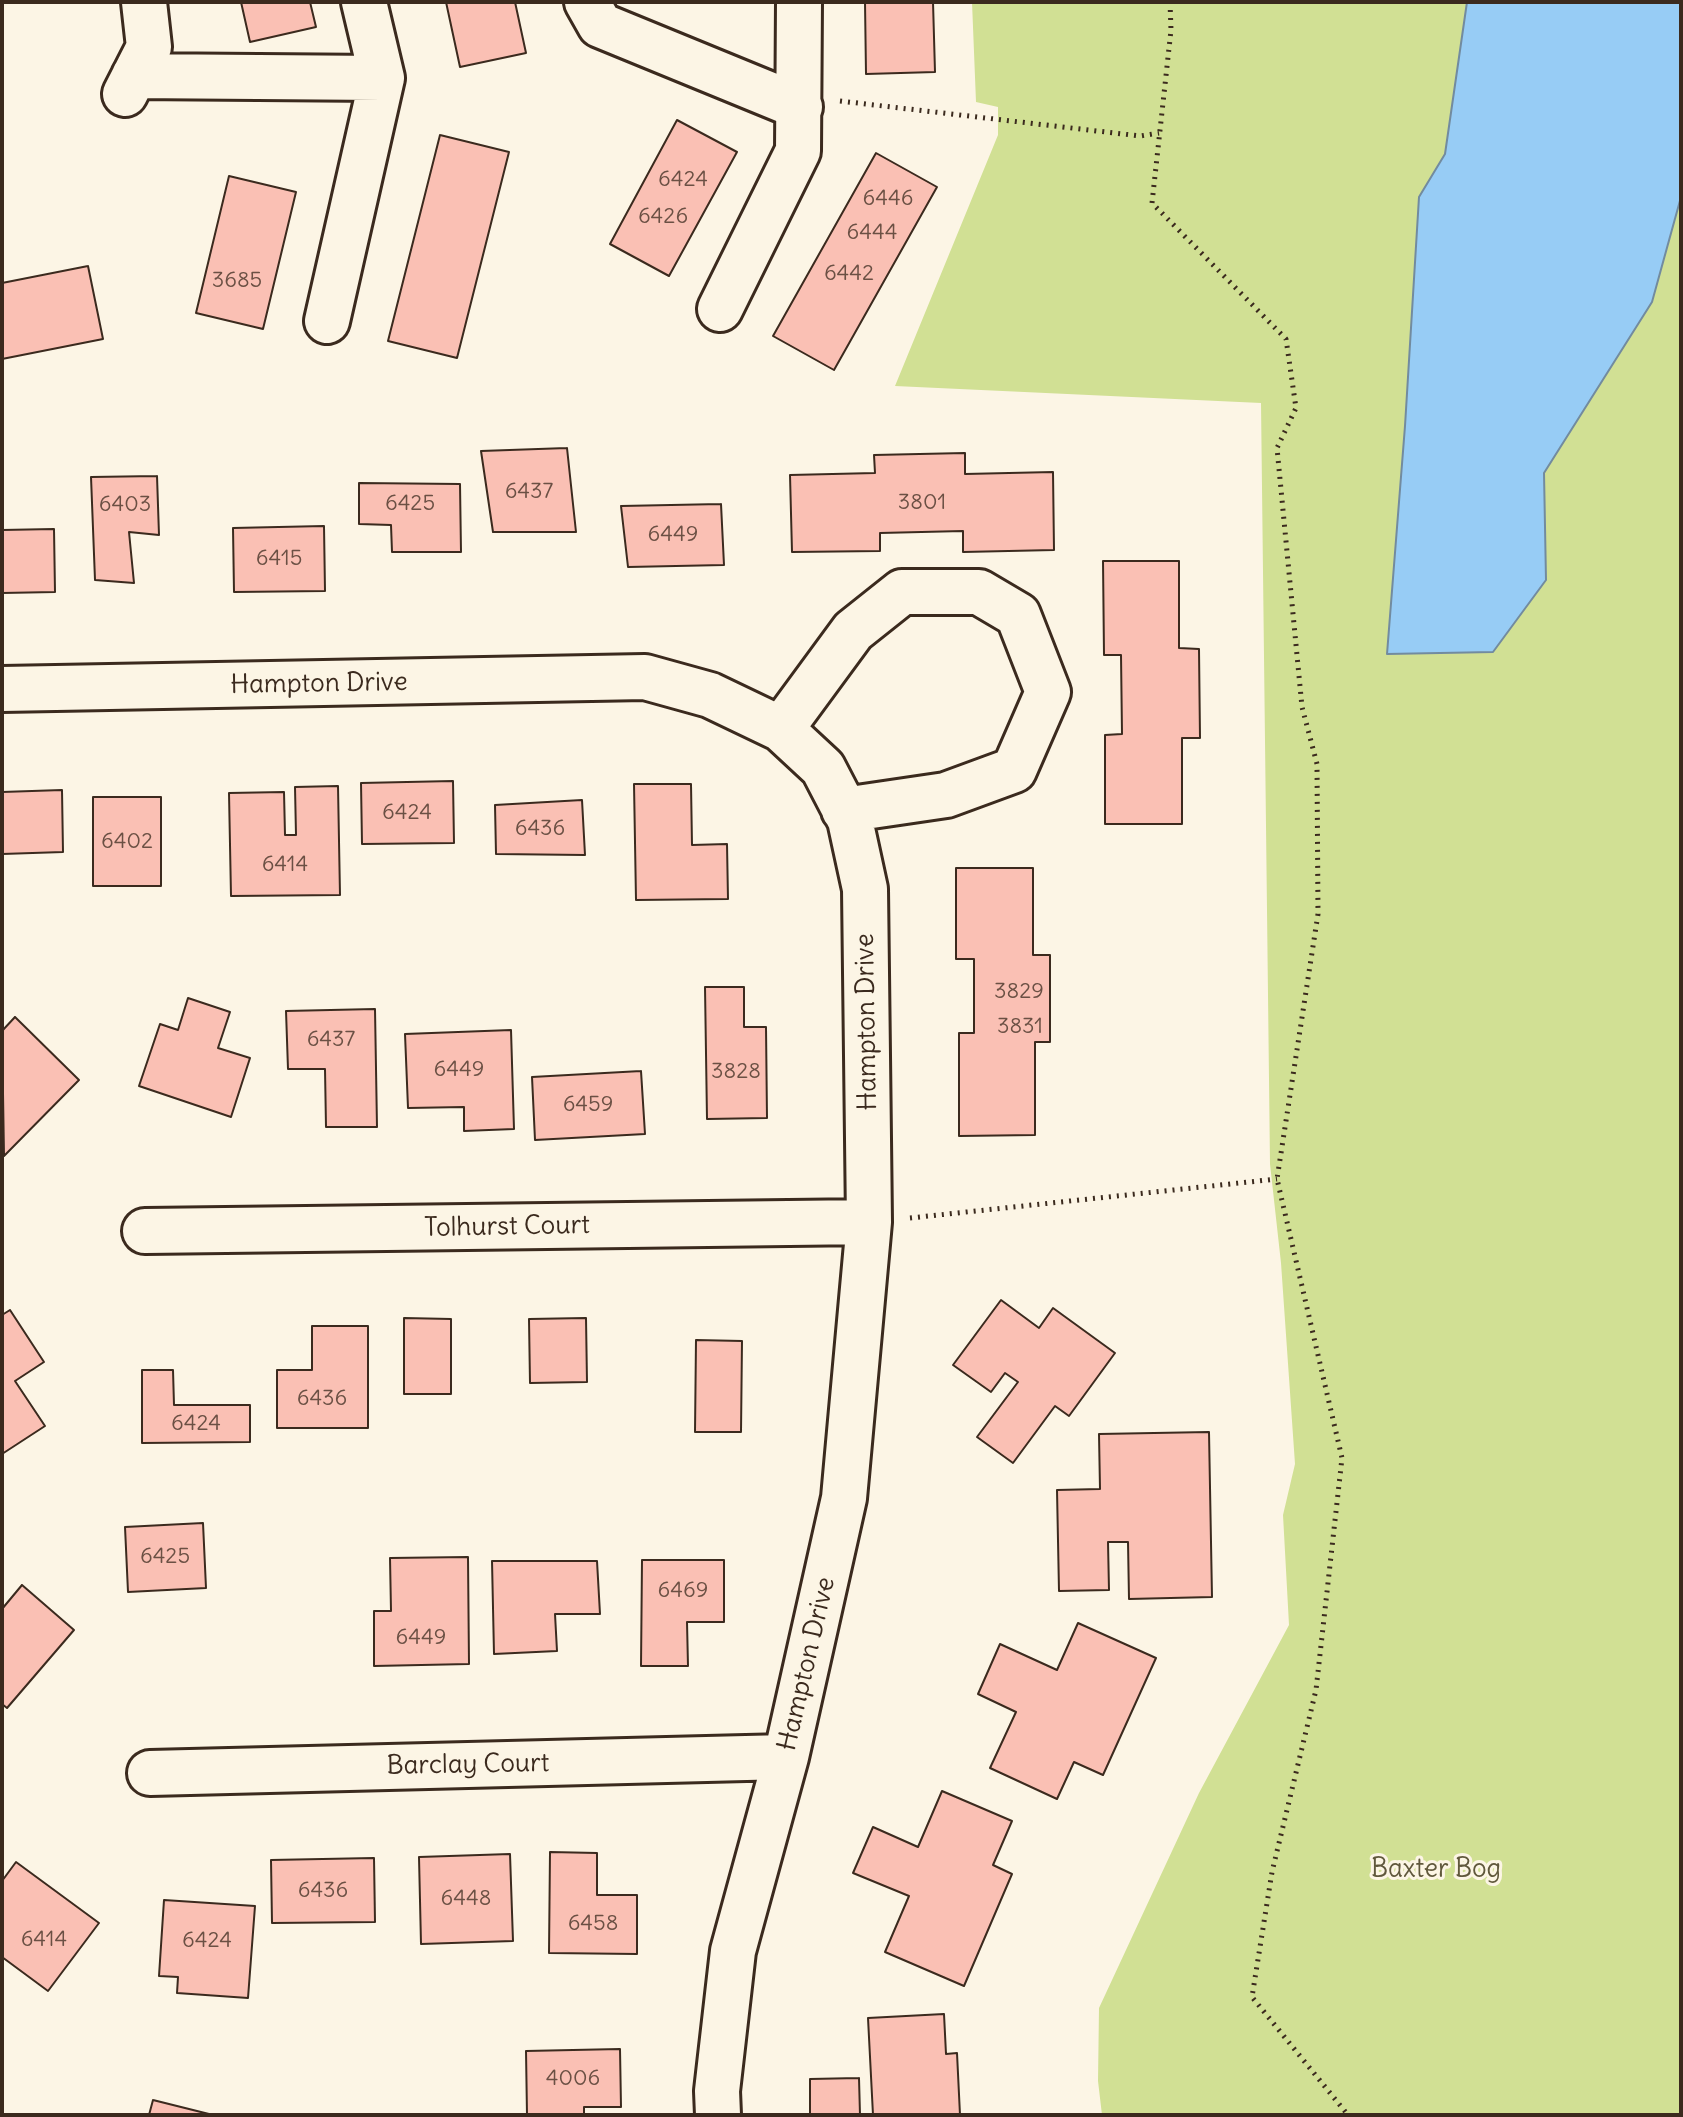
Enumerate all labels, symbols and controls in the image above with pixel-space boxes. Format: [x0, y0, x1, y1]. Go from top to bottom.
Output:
house number: 6424 [658, 167, 708, 193]
house number: 6446 [863, 186, 913, 212]
house number: 6426 [638, 204, 688, 230]
house number: 6444 [847, 220, 897, 246]
house number: 6442 [824, 261, 874, 287]
house number: 3685 [212, 268, 262, 294]
house number: 6437 [505, 479, 553, 505]
house number: 3801 [898, 490, 946, 516]
house number: 6425 [385, 491, 435, 517]
house number: 6403 [99, 492, 151, 518]
house number: 6449 [648, 522, 698, 548]
house number: 6415 [256, 546, 302, 572]
street label: Hampton Drive [230, 667, 408, 701]
house number: 6424 [382, 800, 432, 826]
house number: 6436 [515, 816, 565, 842]
house number: 6402 [101, 829, 153, 855]
house number: 6414 [262, 852, 308, 878]
street label: Hampton Drive [850, 933, 884, 1111]
house number: 3829 [994, 979, 1044, 1005]
house number: 3831 [997, 1014, 1043, 1040]
house number: 6437 [307, 1027, 355, 1053]
house number: 6449 [434, 1057, 484, 1083]
house number: 3828 [711, 1059, 761, 1085]
house number: 6459 [563, 1092, 613, 1118]
street label: Tolhurst Court [424, 1210, 590, 1244]
house number: 6436 [297, 1386, 347, 1412]
house number: 6424 [171, 1411, 221, 1437]
house number: 6425 [140, 1544, 190, 1570]
street label: Hampton Drive [772, 1574, 842, 1754]
house number: 6469 [658, 1578, 708, 1604]
house number: 6449 [396, 1625, 446, 1651]
street label: Barclay Court [386, 1748, 550, 1782]
park label: Baxter Bog [1371, 1854, 1501, 1886]
house number: 6436 [298, 1878, 348, 1904]
house number: 6448 [441, 1886, 491, 1912]
house number: 6458 [568, 1911, 618, 1937]
house number: 6414 [21, 1927, 67, 1953]
house number: 6424 [182, 1928, 232, 1954]
house number: 4006 [546, 2066, 600, 2092]

